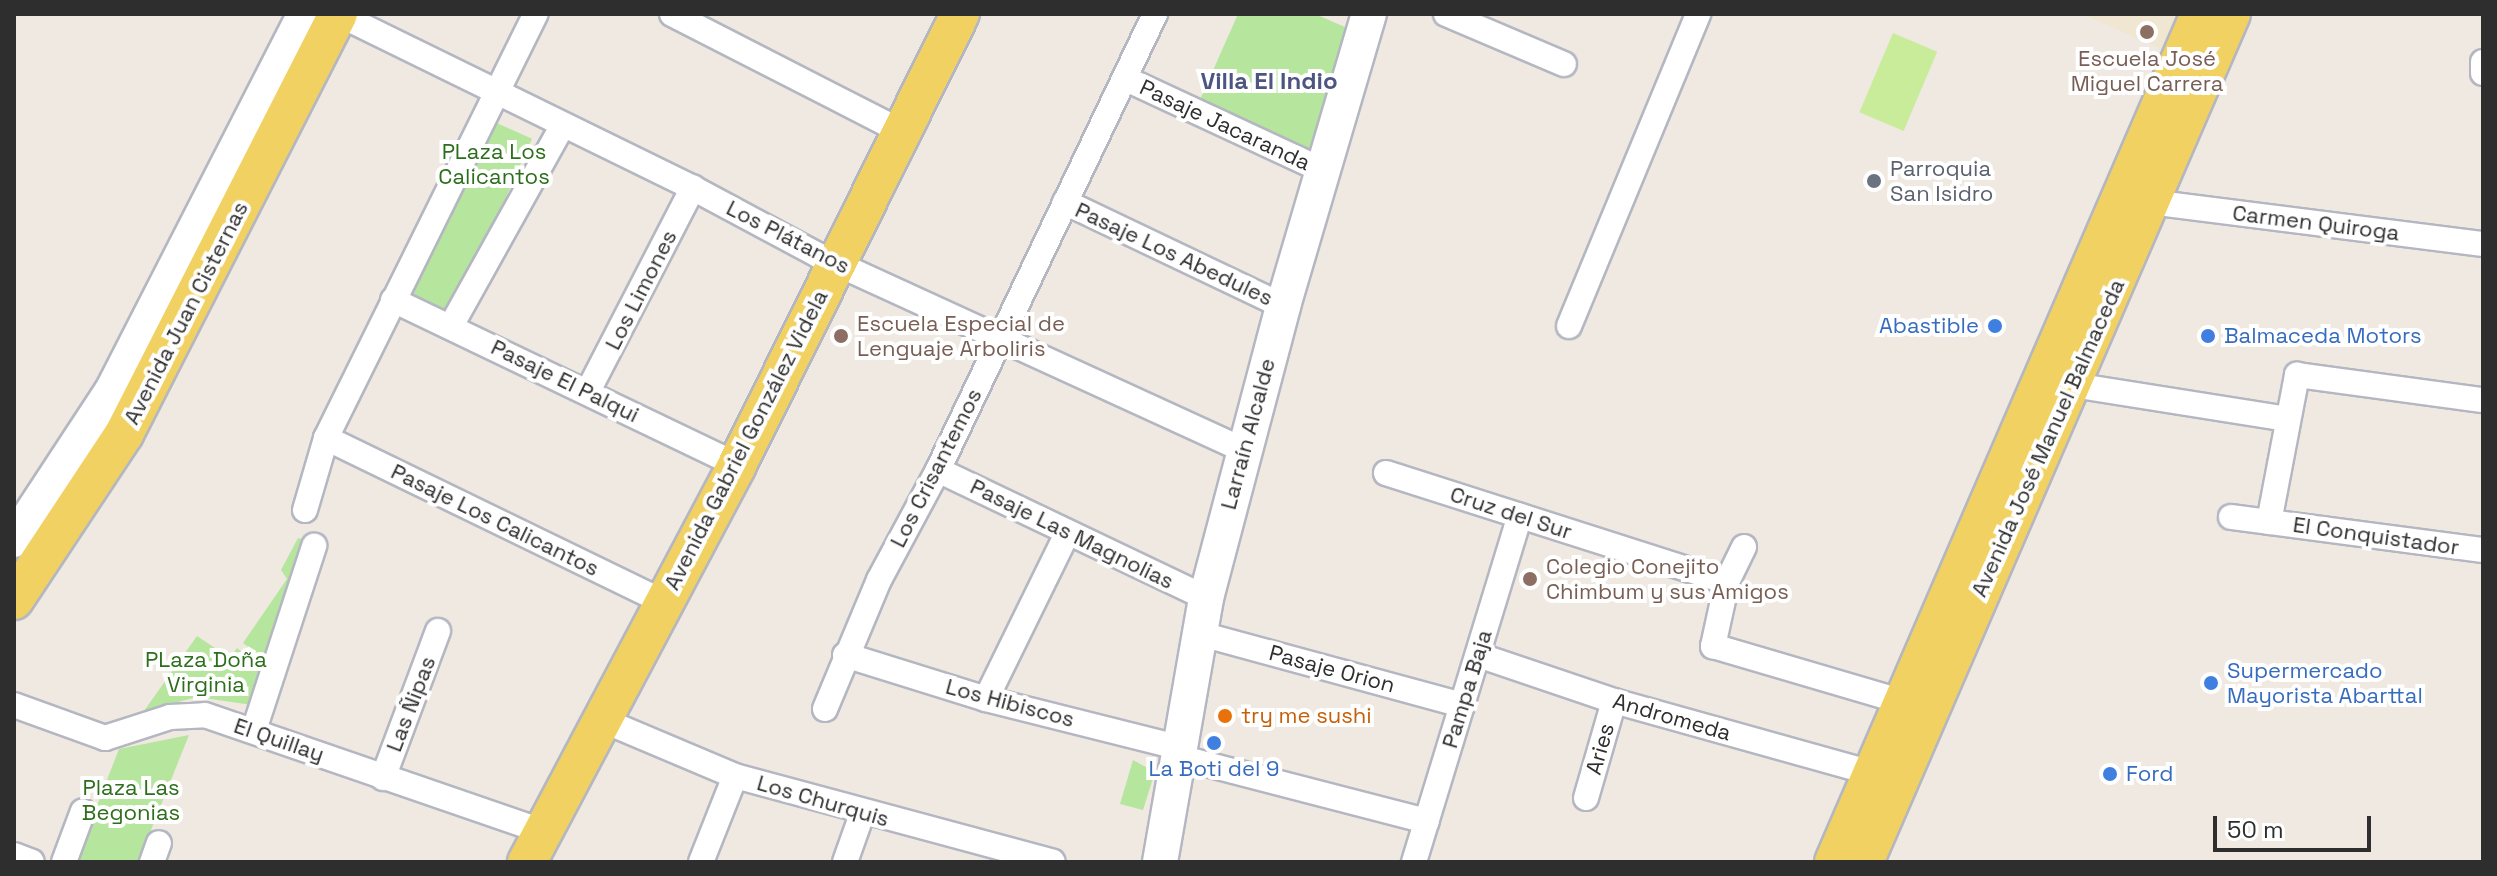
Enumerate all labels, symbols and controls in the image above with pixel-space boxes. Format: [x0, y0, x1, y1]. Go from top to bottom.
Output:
marker: Escuela José Miguel Carrera [2138, 23, 2156, 41]
place label: Escuela José Miguel Carrera [2071, 45, 2223, 96]
district label: Villa El Indio [1200, 67, 1338, 95]
street label: Pasaje Jacaranda [1135, 74, 1315, 176]
park label: PLaza Los Calicantos [438, 138, 550, 190]
place label: Parroquia San Isidro [1890, 155, 1993, 206]
marker: Parroquia San Isidro [1865, 172, 1883, 190]
street label: Los Plátanos [722, 195, 854, 279]
street label: Avenida Juan Cisternas [118, 197, 254, 429]
street label: Pasaje Los Abedules [1071, 197, 1277, 311]
street label: Carmen Quiroga [2231, 200, 2401, 246]
street label: Los Limones [600, 226, 682, 354]
street label: Avenida José Manuel Balmaceda [1966, 275, 2130, 601]
street label: Avenida Gabriel González Videla [659, 285, 833, 595]
place label: Escuela Especial de Lenguaje Arboliris [857, 310, 1065, 362]
place label: Abastible [1879, 313, 1979, 339]
marker: Abastible [1986, 317, 2004, 335]
place label: Balmaceda Motors [2224, 323, 2422, 349]
marker: Escuela Especial de Lenguaje Arboliris [832, 327, 850, 345]
marker: Balmaceda Motors [2199, 327, 2217, 345]
street label: Pasaje El Palqui [487, 334, 643, 428]
street label: Larraín Alcalde [1215, 355, 1281, 513]
street label: Los Crisantemos [885, 384, 987, 552]
street label: Pasaje Los Calicantos [387, 458, 603, 582]
street label: Pasaje Las Magnolias [966, 473, 1178, 595]
street label: Cruz del Sur [1447, 481, 1575, 545]
street label: El Conquistador [2291, 511, 2461, 561]
place label: Colegio Conejito Chimbum y sus Amigos [1546, 553, 1789, 604]
marker: Colegio Conejito Chimbum y sus Amigos [1521, 570, 1539, 588]
street label: Pampa Baja [1436, 627, 1498, 751]
street label: Pasaje Orion [1266, 640, 1398, 698]
park label: PLaza Doña Virginia [145, 646, 267, 698]
street label: Las Ñipas [381, 653, 441, 755]
place label: Supermercado Mayorista Abarttal [2227, 657, 2423, 708]
street label: Los Hibiscos [943, 673, 1077, 733]
marker: Supermercado Mayorista Abarttal [2202, 674, 2220, 692]
street label: Andromeda [1610, 688, 1734, 746]
place label: try me sushi [1241, 703, 1372, 729]
marker: try me sushi [1216, 707, 1234, 725]
street label: El Quillay [230, 712, 328, 768]
street label: Aries [1580, 720, 1620, 778]
marker: La Boti del 9 [1205, 734, 1223, 752]
place label: La Boti del 9 [1149, 756, 1279, 782]
place label: Ford [2126, 761, 2173, 787]
marker: Ford [2101, 765, 2119, 783]
street label: Los Churquis [754, 770, 892, 832]
park label: Plaza Las Begonias [82, 774, 180, 826]
scale bar [2217, 800, 2375, 850]
text: 50 m [2227, 814, 2284, 845]

